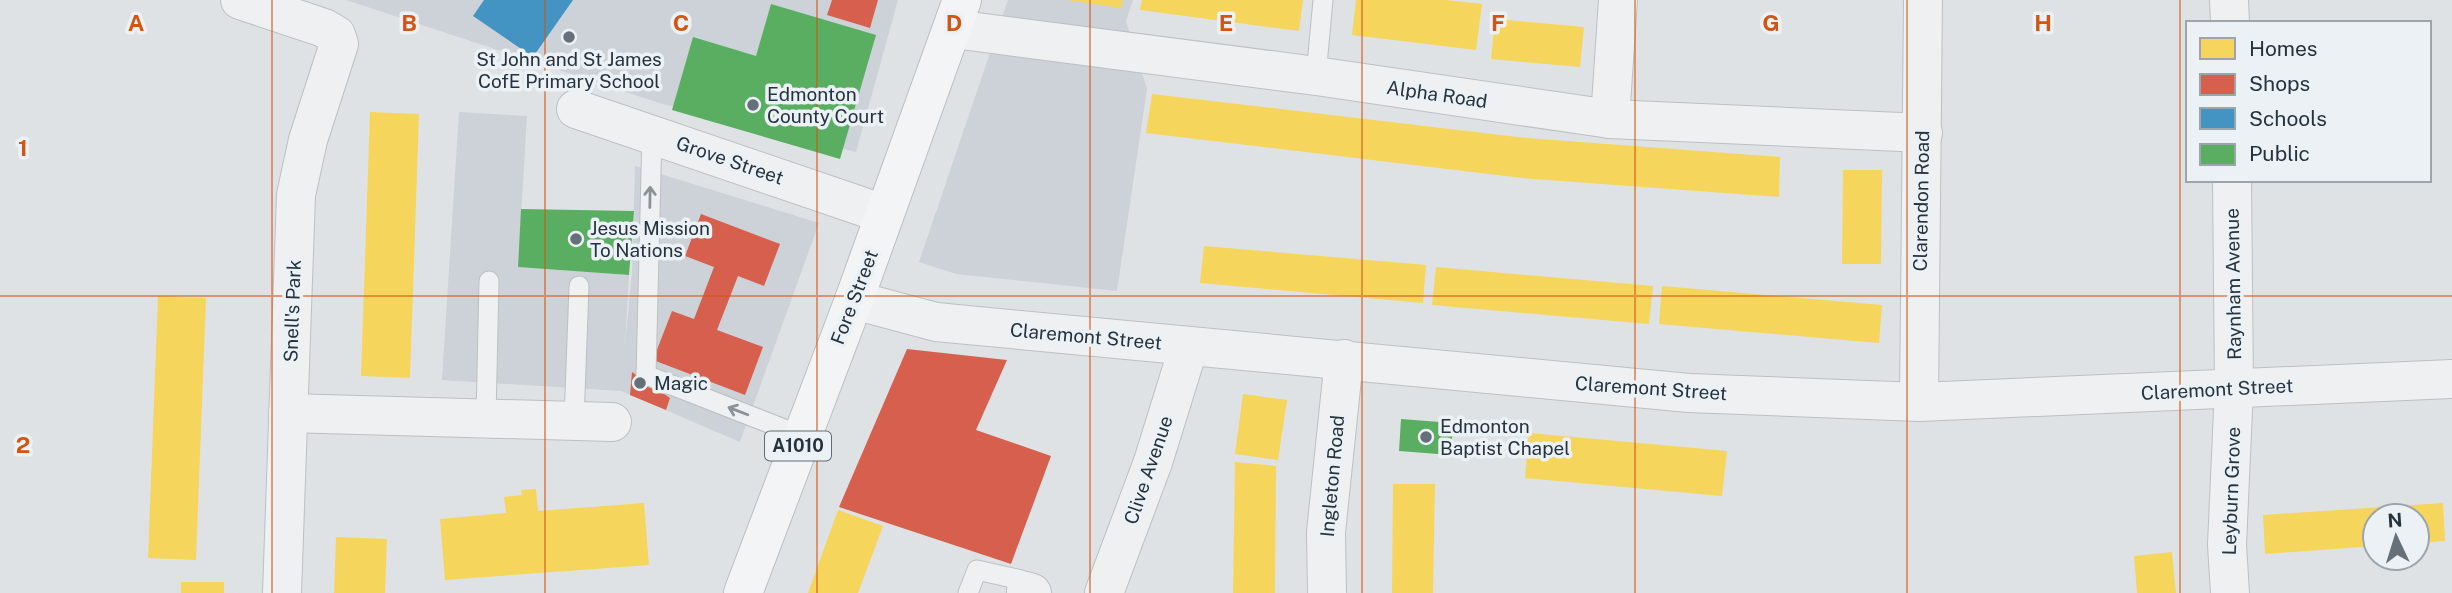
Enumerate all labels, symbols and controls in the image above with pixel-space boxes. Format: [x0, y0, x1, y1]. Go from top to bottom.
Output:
text: A [128, 9, 145, 36]
text: B [401, 9, 417, 36]
text: C [673, 9, 689, 36]
text: D [946, 9, 962, 36]
text: E [1219, 9, 1233, 36]
text: F [1491, 9, 1505, 36]
text: G [1762, 9, 1780, 36]
text: H [2034, 9, 2052, 36]
legend [2186, 21, 2431, 182]
marker: St John and St James CofE Primary School [561, 29, 577, 45]
text: Homes [2249, 36, 2317, 61]
place label: St John and St James CofE Primary School [476, 48, 662, 92]
text: Shops [2249, 71, 2310, 96]
street label: Alpha Road [1385, 76, 1489, 112]
place label: Edmonton County Court [767, 83, 884, 127]
marker: Edmonton County Court [745, 97, 761, 113]
text: Schools [2249, 106, 2327, 131]
street label: Clarendon Road [1909, 130, 1933, 272]
street label: Grove Street [674, 131, 786, 189]
text: 1 [18, 134, 28, 161]
text: Public [2249, 141, 2310, 166]
one-way arrow [644, 186, 657, 209]
street label: Raynham Avenue [2221, 208, 2245, 360]
place label: Jesus Mission To Nations [590, 217, 710, 261]
marker: Jesus Mission To Nations [568, 231, 584, 247]
street label: Fore Street [826, 246, 882, 348]
street label: Snell's Park [279, 259, 305, 363]
street label: Claremont Street [1009, 318, 1163, 354]
place label: Magic [654, 372, 708, 394]
street label: Claremont Street [1574, 372, 1728, 404]
street label: Claremont Street [2140, 374, 2294, 404]
marker: Magic [632, 375, 648, 391]
one-way arrow [728, 403, 749, 416]
street label: Clive Avenue [1119, 413, 1177, 527]
street label: Ingleton Road [1316, 414, 1348, 538]
place label: Edmonton Baptist Chapel [1440, 415, 1570, 459]
street label: Leyburn Grove [2218, 426, 2244, 556]
marker: Edmonton Baptist Chapel [1418, 429, 1434, 445]
text: 2 [16, 431, 30, 458]
road number: A1010 [765, 432, 831, 461]
north arrow [2361, 502, 2431, 572]
text: N [2387, 509, 2403, 532]

